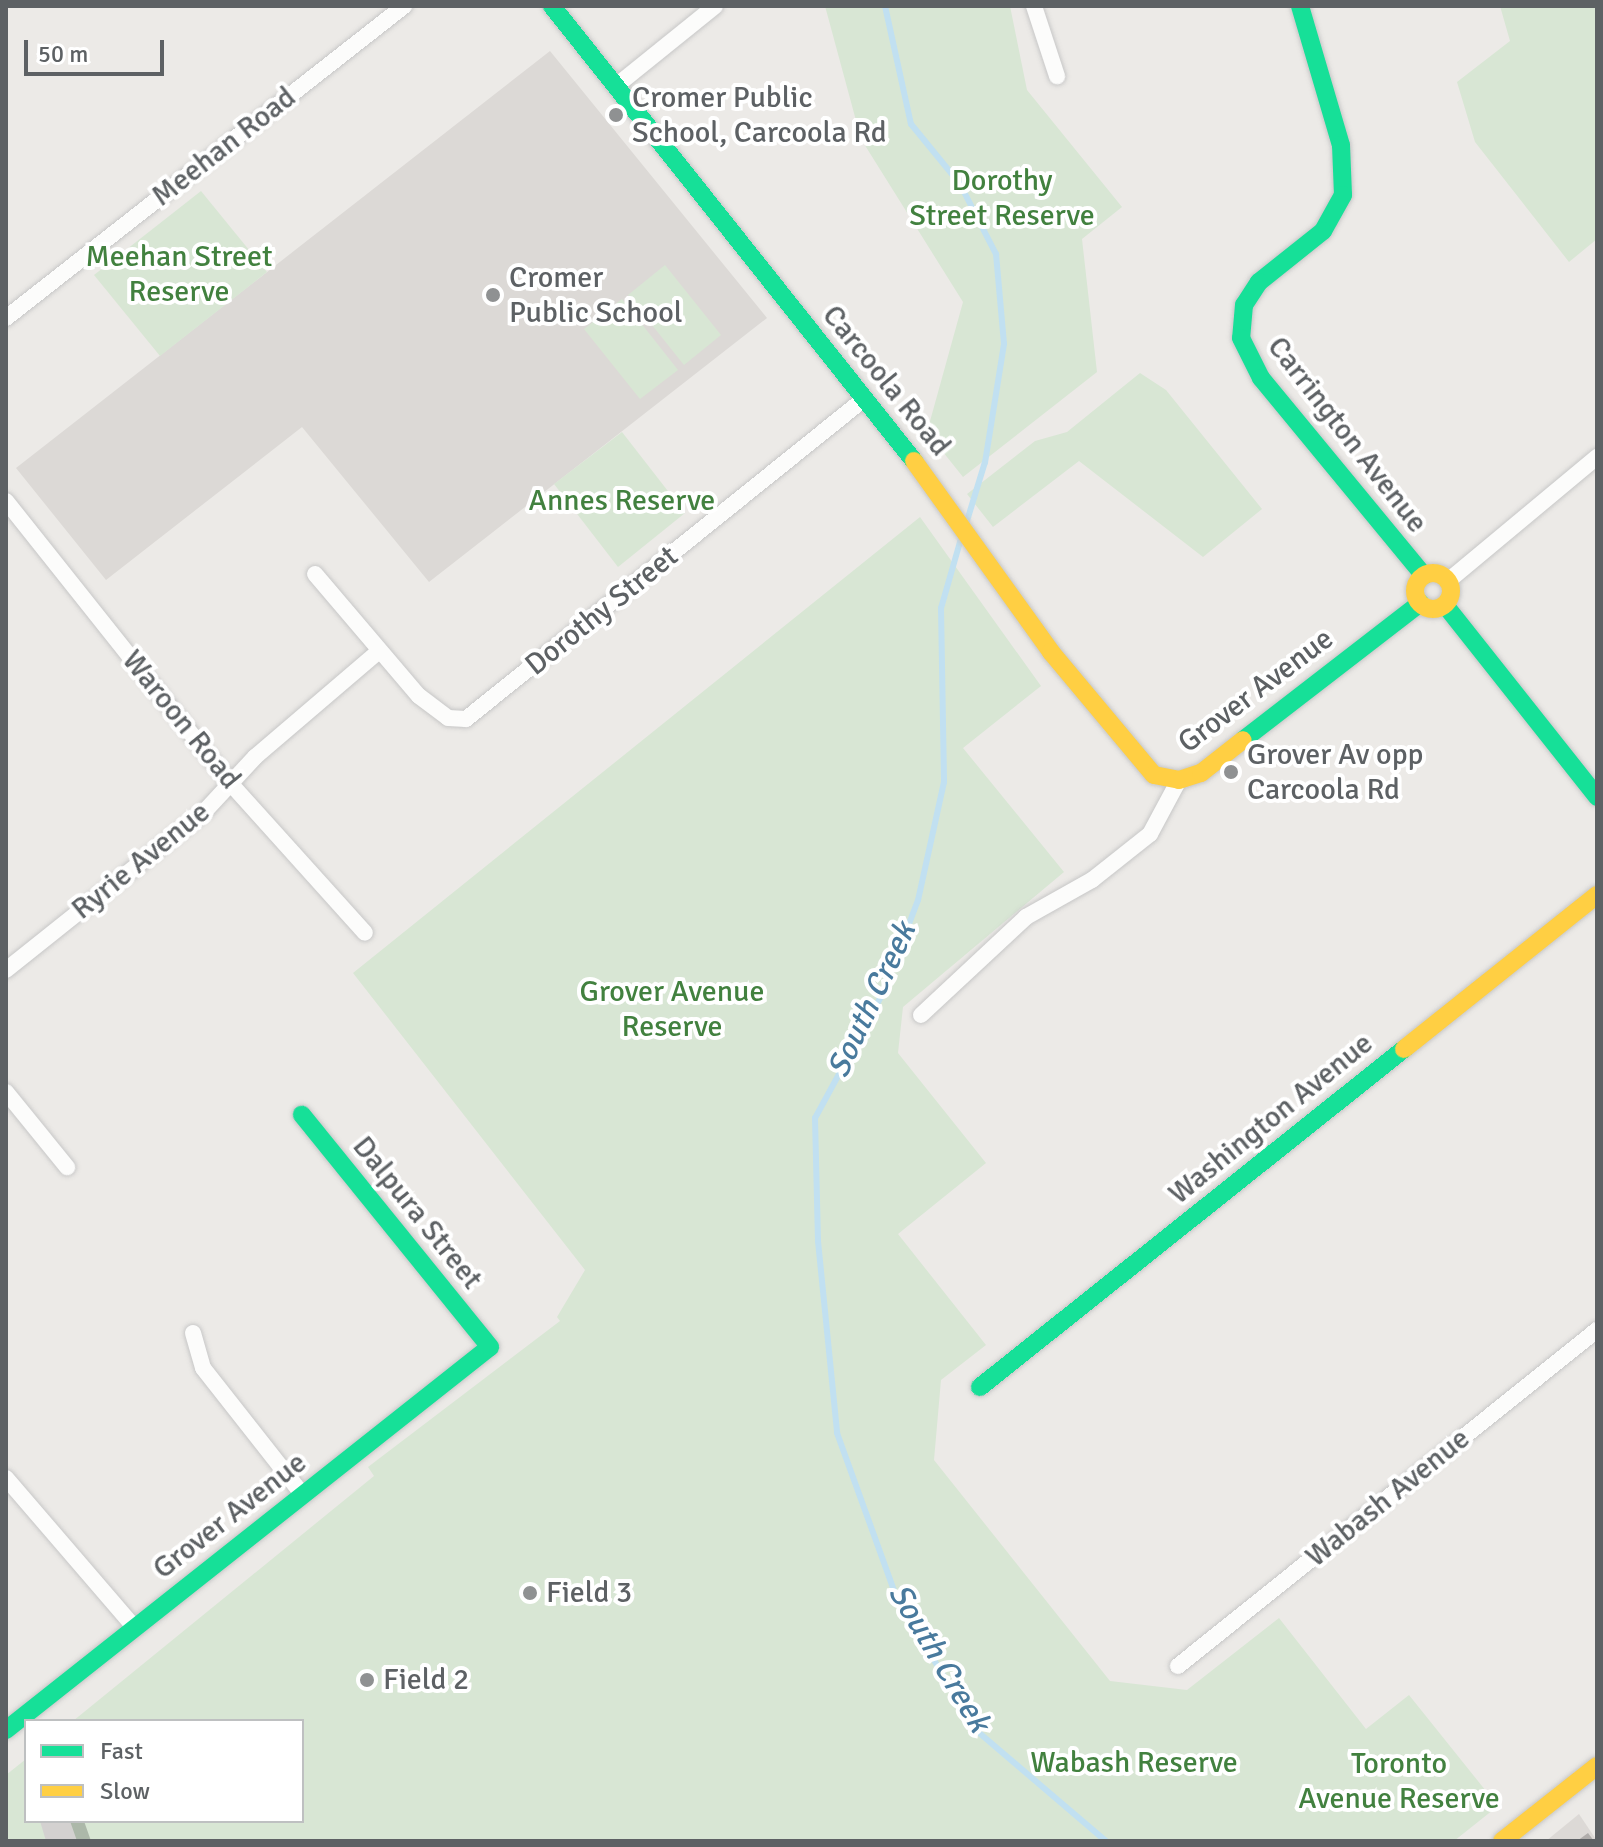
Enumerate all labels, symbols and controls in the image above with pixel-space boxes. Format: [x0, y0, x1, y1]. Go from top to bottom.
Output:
scale bar [28, 24, 168, 74]
text: 50 m [38, 39, 88, 69]
street label: Meehan Road [145, 80, 303, 214]
place label: Cromer Public School, Carcoola Rd [632, 80, 887, 150]
marker: Cromer Public School, Carcoola Rd [607, 106, 625, 124]
park label: Dorothy Street Reserve [909, 163, 1095, 234]
park label: Meehan Street Reserve [86, 239, 272, 310]
place label: Cromer Public School [509, 260, 683, 330]
marker: Cromer Public School [484, 286, 502, 304]
street label: Carcoola Road [814, 298, 958, 464]
street label: Carrington Avenue [1259, 330, 1435, 540]
park label: Annes Reserve [529, 483, 715, 519]
street label: Dorothy Street [518, 538, 686, 684]
street label: Grover Avenue [1171, 621, 1341, 761]
street label: Waroon Road [114, 643, 248, 797]
place label: Grover Av opp Carcoola Rd [1247, 737, 1423, 808]
marker: Grover Av opp Carcoola Rd [1222, 763, 1240, 781]
street label: Ryrie Avenue [65, 794, 217, 928]
water label: South Creek [819, 917, 925, 1083]
park label: Grover Avenue Reserve [580, 974, 764, 1044]
street label: Washington Avenue [1162, 1026, 1380, 1212]
street label: Dalpura Street [344, 1129, 490, 1297]
street label: Wabash Avenue [1299, 1421, 1477, 1575]
street label: Grover Avenue [146, 1445, 314, 1587]
place label: Field 3 [546, 1575, 632, 1611]
water label: South Creek [880, 1577, 998, 1739]
marker: Field 3 [521, 1584, 539, 1602]
place label: Field 2 [383, 1662, 469, 1698]
marker: Field 2 [358, 1671, 376, 1689]
legend [24, 1719, 304, 1823]
text: Fast [100, 1736, 143, 1766]
park label: Wabash Reserve [1030, 1745, 1238, 1781]
park label: Toronto Avenue Reserve [1298, 1746, 1500, 1816]
text: Slow [100, 1776, 150, 1806]

